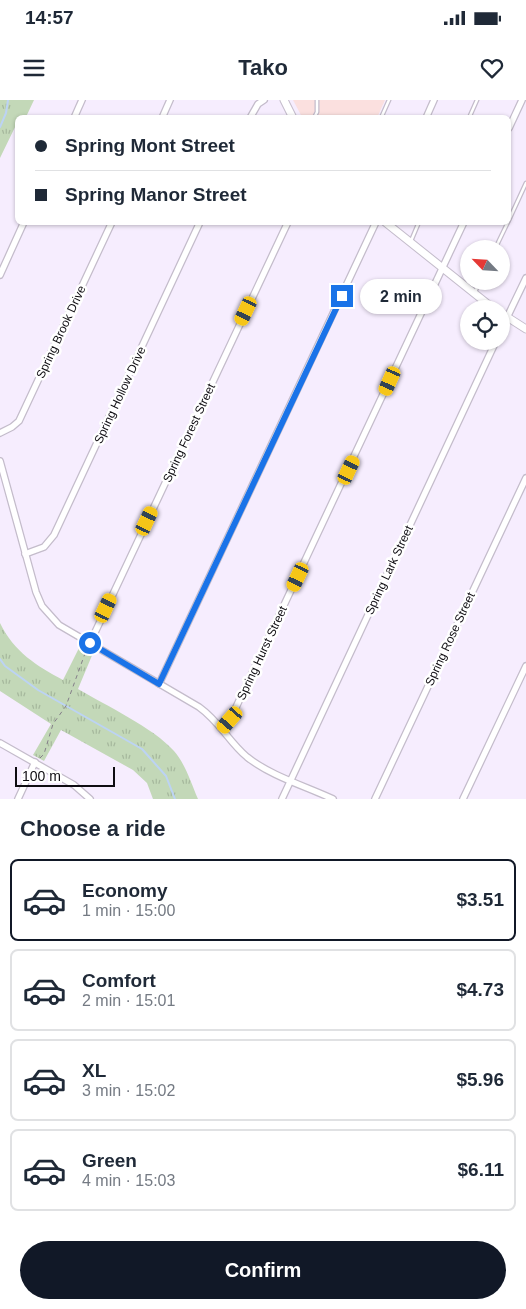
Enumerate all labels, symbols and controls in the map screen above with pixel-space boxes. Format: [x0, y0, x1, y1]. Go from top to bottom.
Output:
text: 14:57 [25, 7, 74, 28]
icon: menu [20, 54, 48, 82]
icon: heart [478, 54, 506, 82]
text: Tako [238, 55, 288, 80]
text: Spring Mont Street [65, 135, 235, 156]
text: Spring Manor Street [65, 184, 247, 205]
north arrow [460, 240, 510, 290]
map controls [460, 240, 510, 350]
callout: 2 min [360, 278, 442, 314]
street label: Spring Brook Drive [33, 283, 89, 381]
route end [331, 285, 353, 307]
text: 2 min [380, 288, 422, 305]
car [232, 294, 259, 328]
button: locate [460, 300, 510, 350]
street label: Spring Hollow Drive [91, 344, 149, 446]
car [377, 364, 402, 398]
street label: Spring Forest Street [160, 381, 218, 485]
car [335, 453, 362, 487]
car [133, 504, 160, 538]
street label: Spring Lark Street [362, 523, 416, 617]
car [284, 560, 311, 594]
street label: Spring Rose Street [422, 589, 478, 688]
car [92, 591, 119, 625]
street label: Spring Hurst Street [234, 603, 290, 702]
route start [79, 632, 101, 654]
car [214, 704, 245, 736]
scale bar [15, 764, 115, 787]
text: 100 m [22, 768, 61, 784]
text: Choose a ride [20, 816, 165, 841]
icon: car [22, 878, 67, 923]
text: Economy [82, 880, 168, 901]
text: $3.51 [456, 889, 504, 910]
text: 1 min · 15:00 [82, 902, 175, 919]
icon: car [22, 968, 67, 1013]
text: Comfort [82, 970, 156, 991]
text: $4.73 [456, 979, 504, 1000]
text: 2 min · 15:01 [82, 992, 175, 1009]
icon: car [22, 1058, 67, 1103]
text: XL [82, 1060, 106, 1081]
text: $5.96 [456, 1069, 504, 1090]
text: 3 min · 15:02 [82, 1082, 175, 1099]
icon: car [22, 1148, 67, 1193]
text: Green [82, 1150, 137, 1171]
text: $6.11 [458, 1159, 504, 1180]
text: 4 min · 15:03 [82, 1172, 175, 1189]
button: Confirm [20, 1241, 506, 1299]

